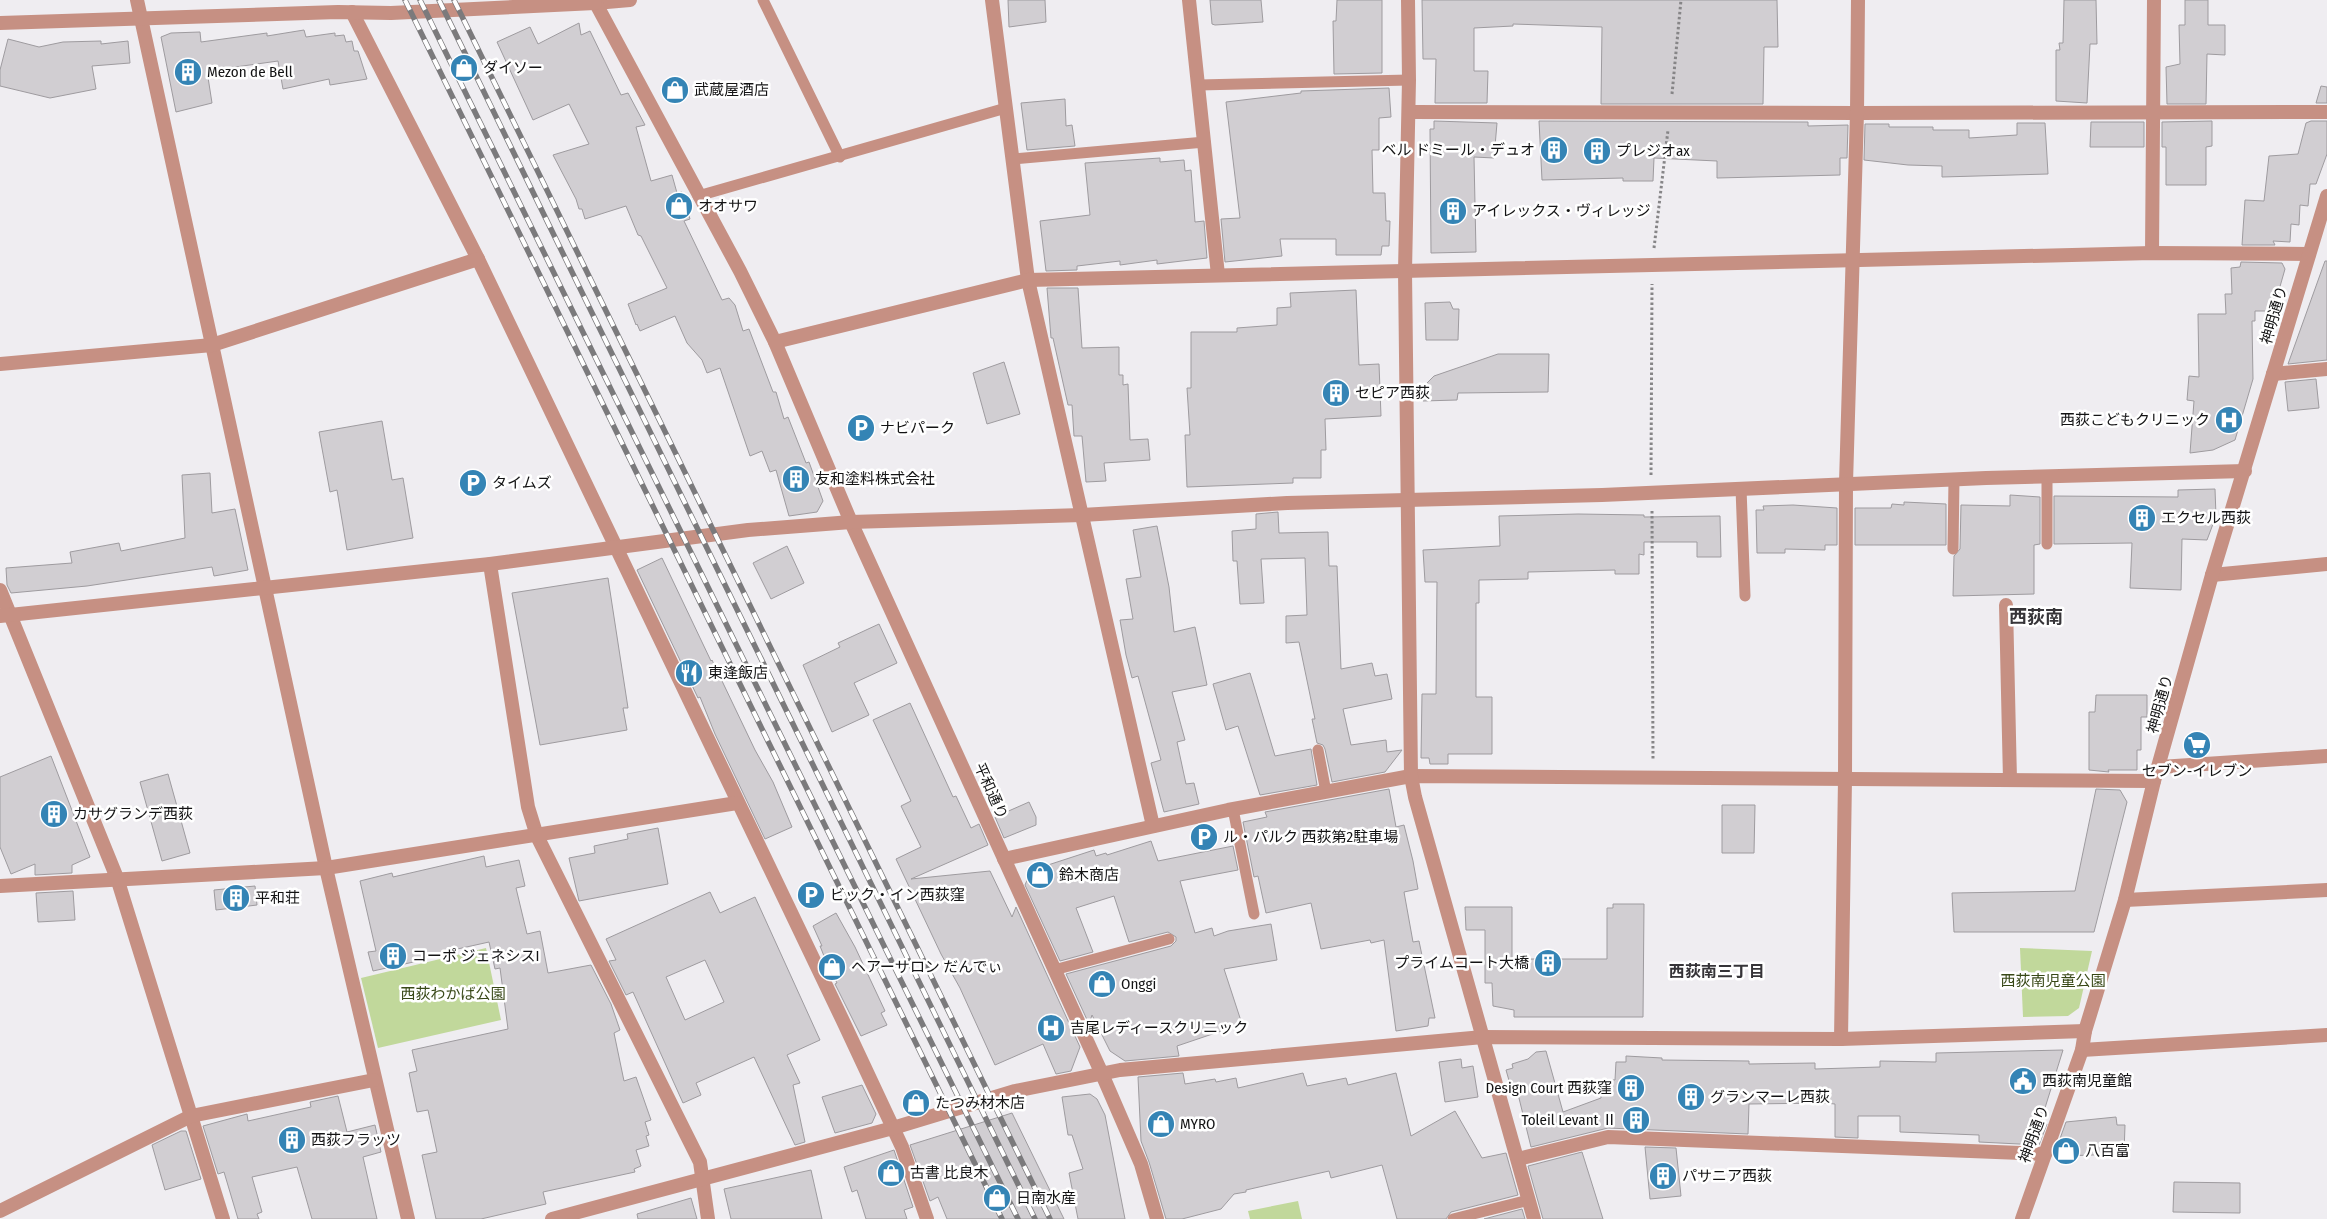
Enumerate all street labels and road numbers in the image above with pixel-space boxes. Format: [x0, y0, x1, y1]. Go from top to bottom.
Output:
street label: 神明通り [2257, 284, 2291, 346]
street label: 神明通り [2144, 673, 2176, 735]
street label: 平和通り [971, 760, 1011, 822]
street label: 神明通り [2015, 1103, 2053, 1165]

